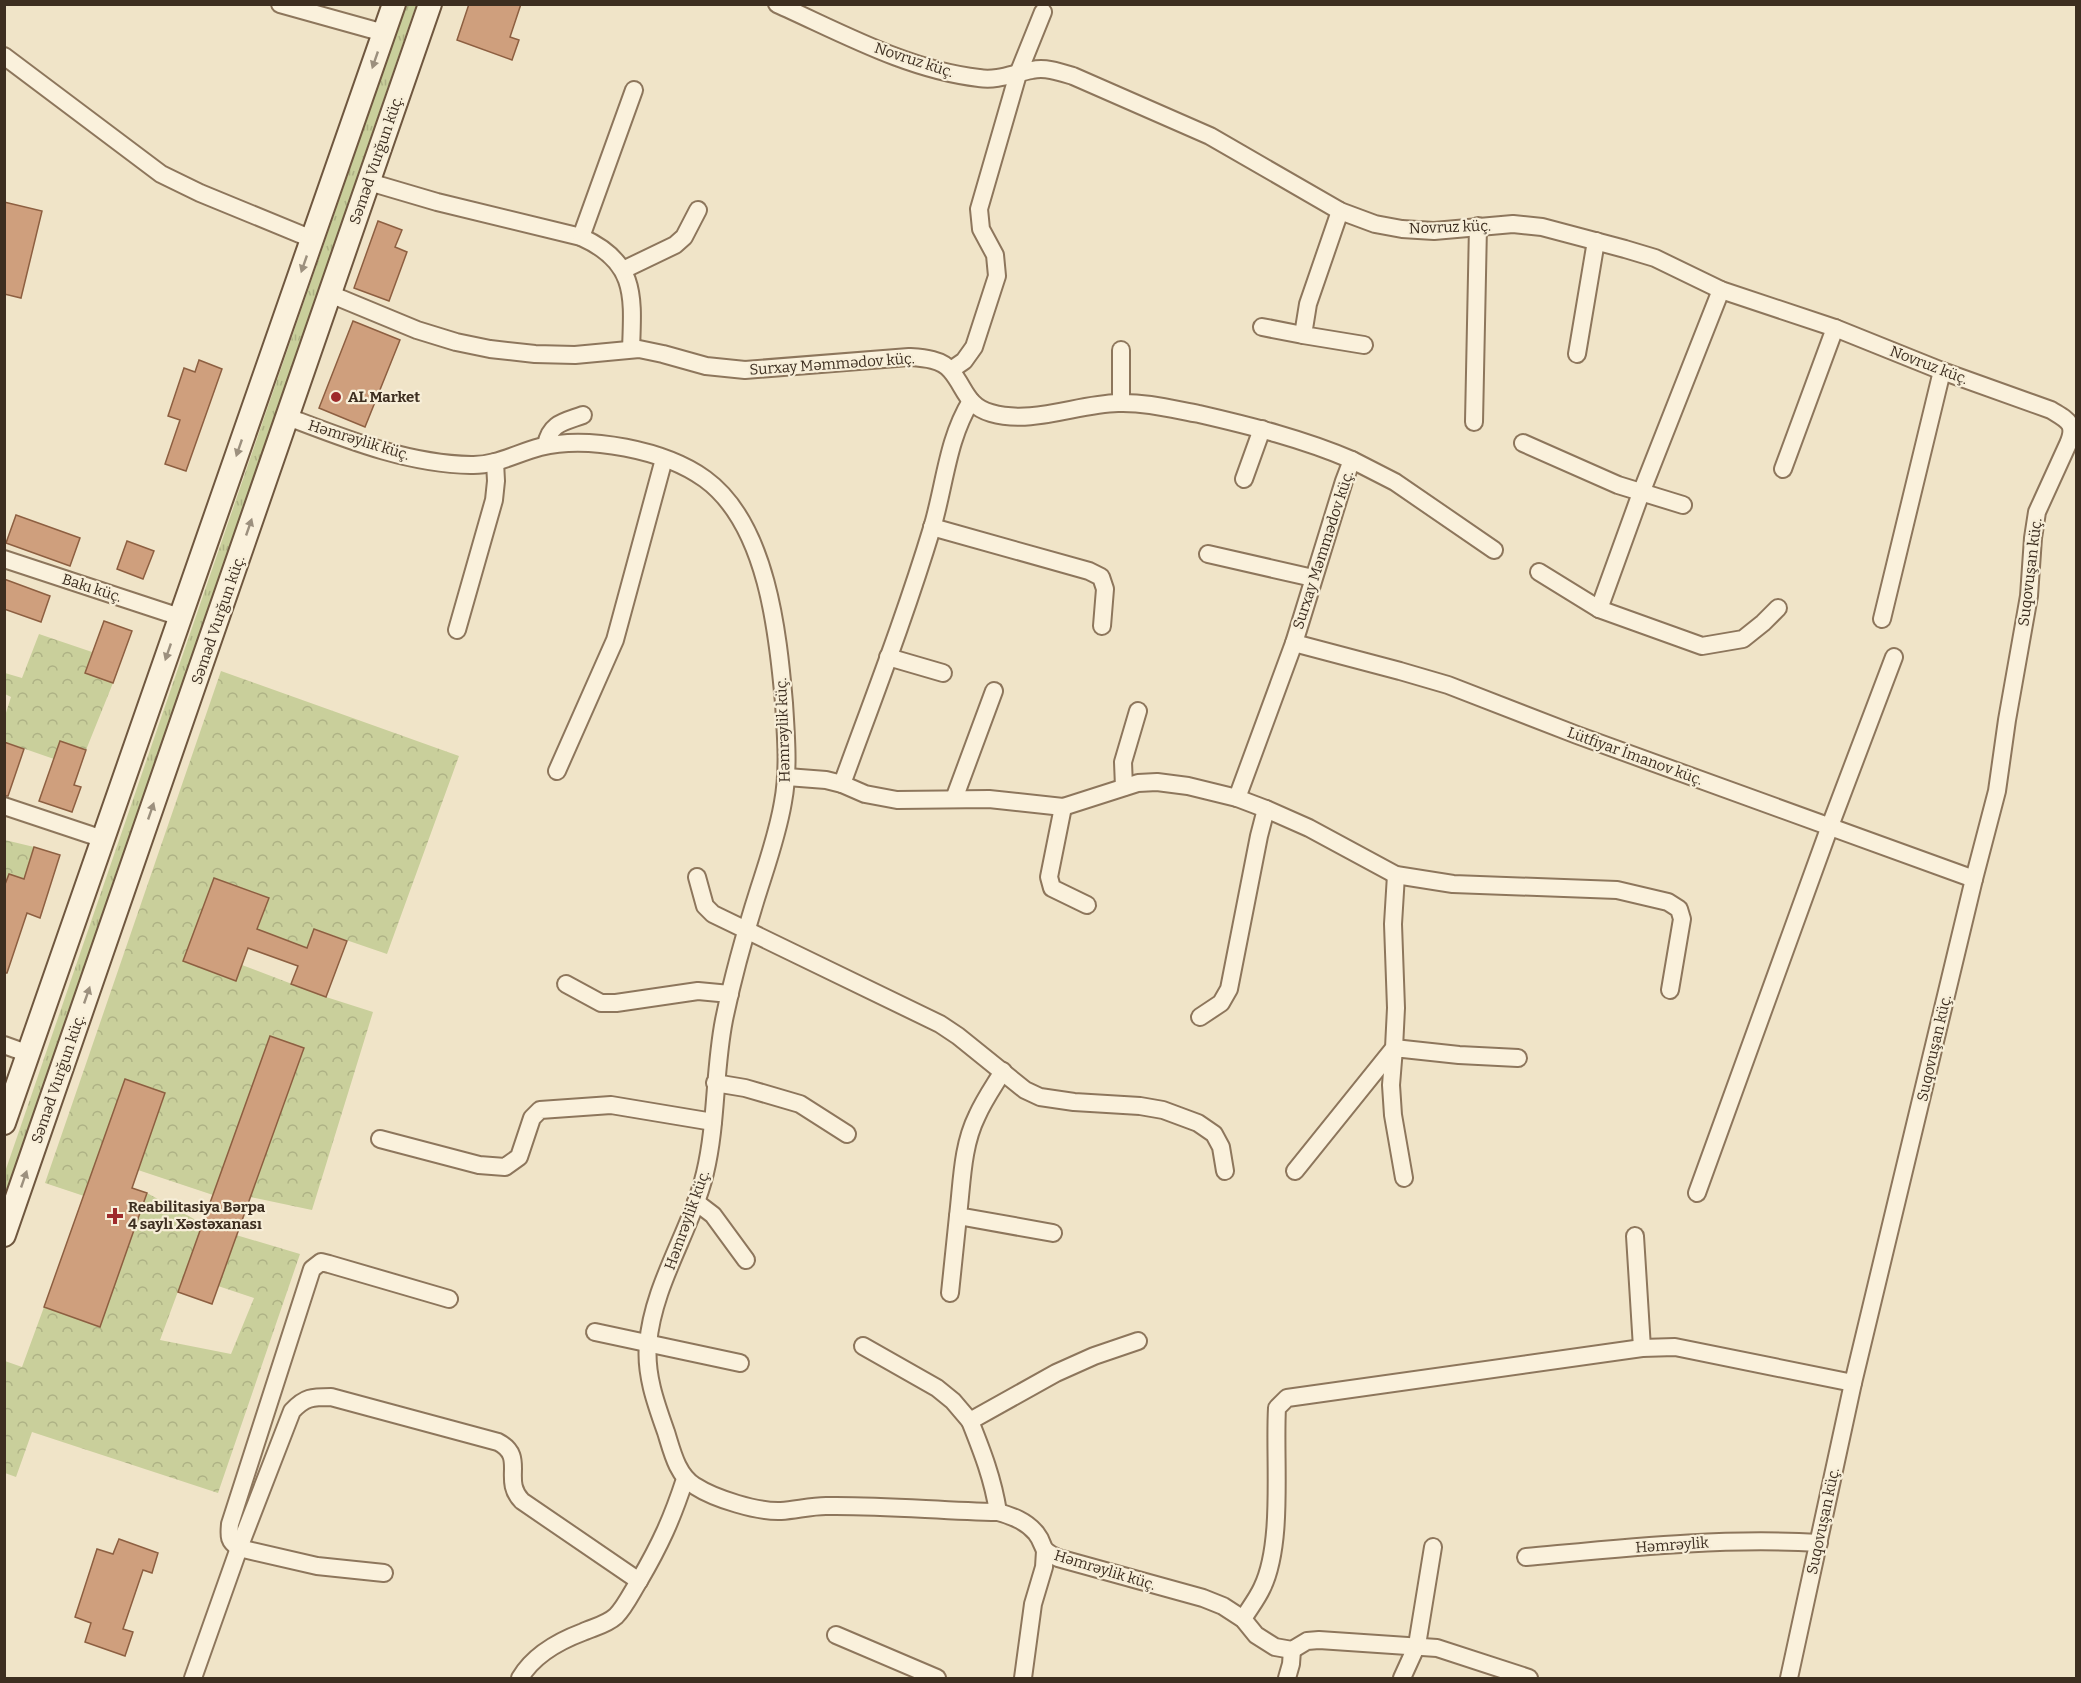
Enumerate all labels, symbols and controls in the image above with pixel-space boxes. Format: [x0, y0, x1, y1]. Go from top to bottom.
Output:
street label: Novruz küç. [872, 39, 956, 81]
one-way arrow [369, 51, 379, 69]
street label: Səməd Vurğun küç. [345, 93, 407, 227]
street label: Novruz küç. [1409, 217, 1491, 237]
one-way arrow [298, 255, 308, 273]
street label: Novruz küç. [1887, 342, 1971, 388]
street label: Surxay Məmmədov küç. [749, 349, 915, 379]
place label: AL Market [348, 388, 420, 406]
marker: AL Market [329, 390, 343, 404]
street label: Həmrəylik küç. [306, 416, 412, 464]
one-way arrow [234, 439, 244, 457]
street label: Surxay Məmmədov küç. [1289, 468, 1357, 632]
street label: Suqovuşan küç. [2014, 517, 2046, 627]
one-way arrow [245, 518, 255, 536]
street label: Səməd Vurğun küç. [187, 553, 249, 687]
street label: Bakı küç. [60, 570, 124, 606]
one-way arrow [163, 643, 173, 661]
street label: Həmrəylik küç. [772, 677, 794, 783]
street label: Lütfiyar İmanov küç. [1565, 723, 1705, 789]
one-way arrow [147, 802, 157, 820]
one-way arrow [83, 986, 93, 1004]
street label: Suqovuşan küç. [1913, 993, 1955, 1103]
street label: Səməd Vurğun küç. [27, 1012, 89, 1146]
street label: Həmrəylik küç. [661, 1168, 713, 1272]
one-way arrow [19, 1170, 29, 1188]
place label: Reabilitasiya Bәrpa 4 saylı Xəstəxanası [128, 1198, 266, 1233]
marker: Reabilitasiya Bәrpa 4 saylı Xəstəxanası [106, 1207, 124, 1225]
street label: Suqovuşan küç. [1803, 1466, 1843, 1576]
street label: Həmrəylik [1635, 1533, 1710, 1557]
street label: Həmrəylik küç. [1052, 1546, 1158, 1594]

